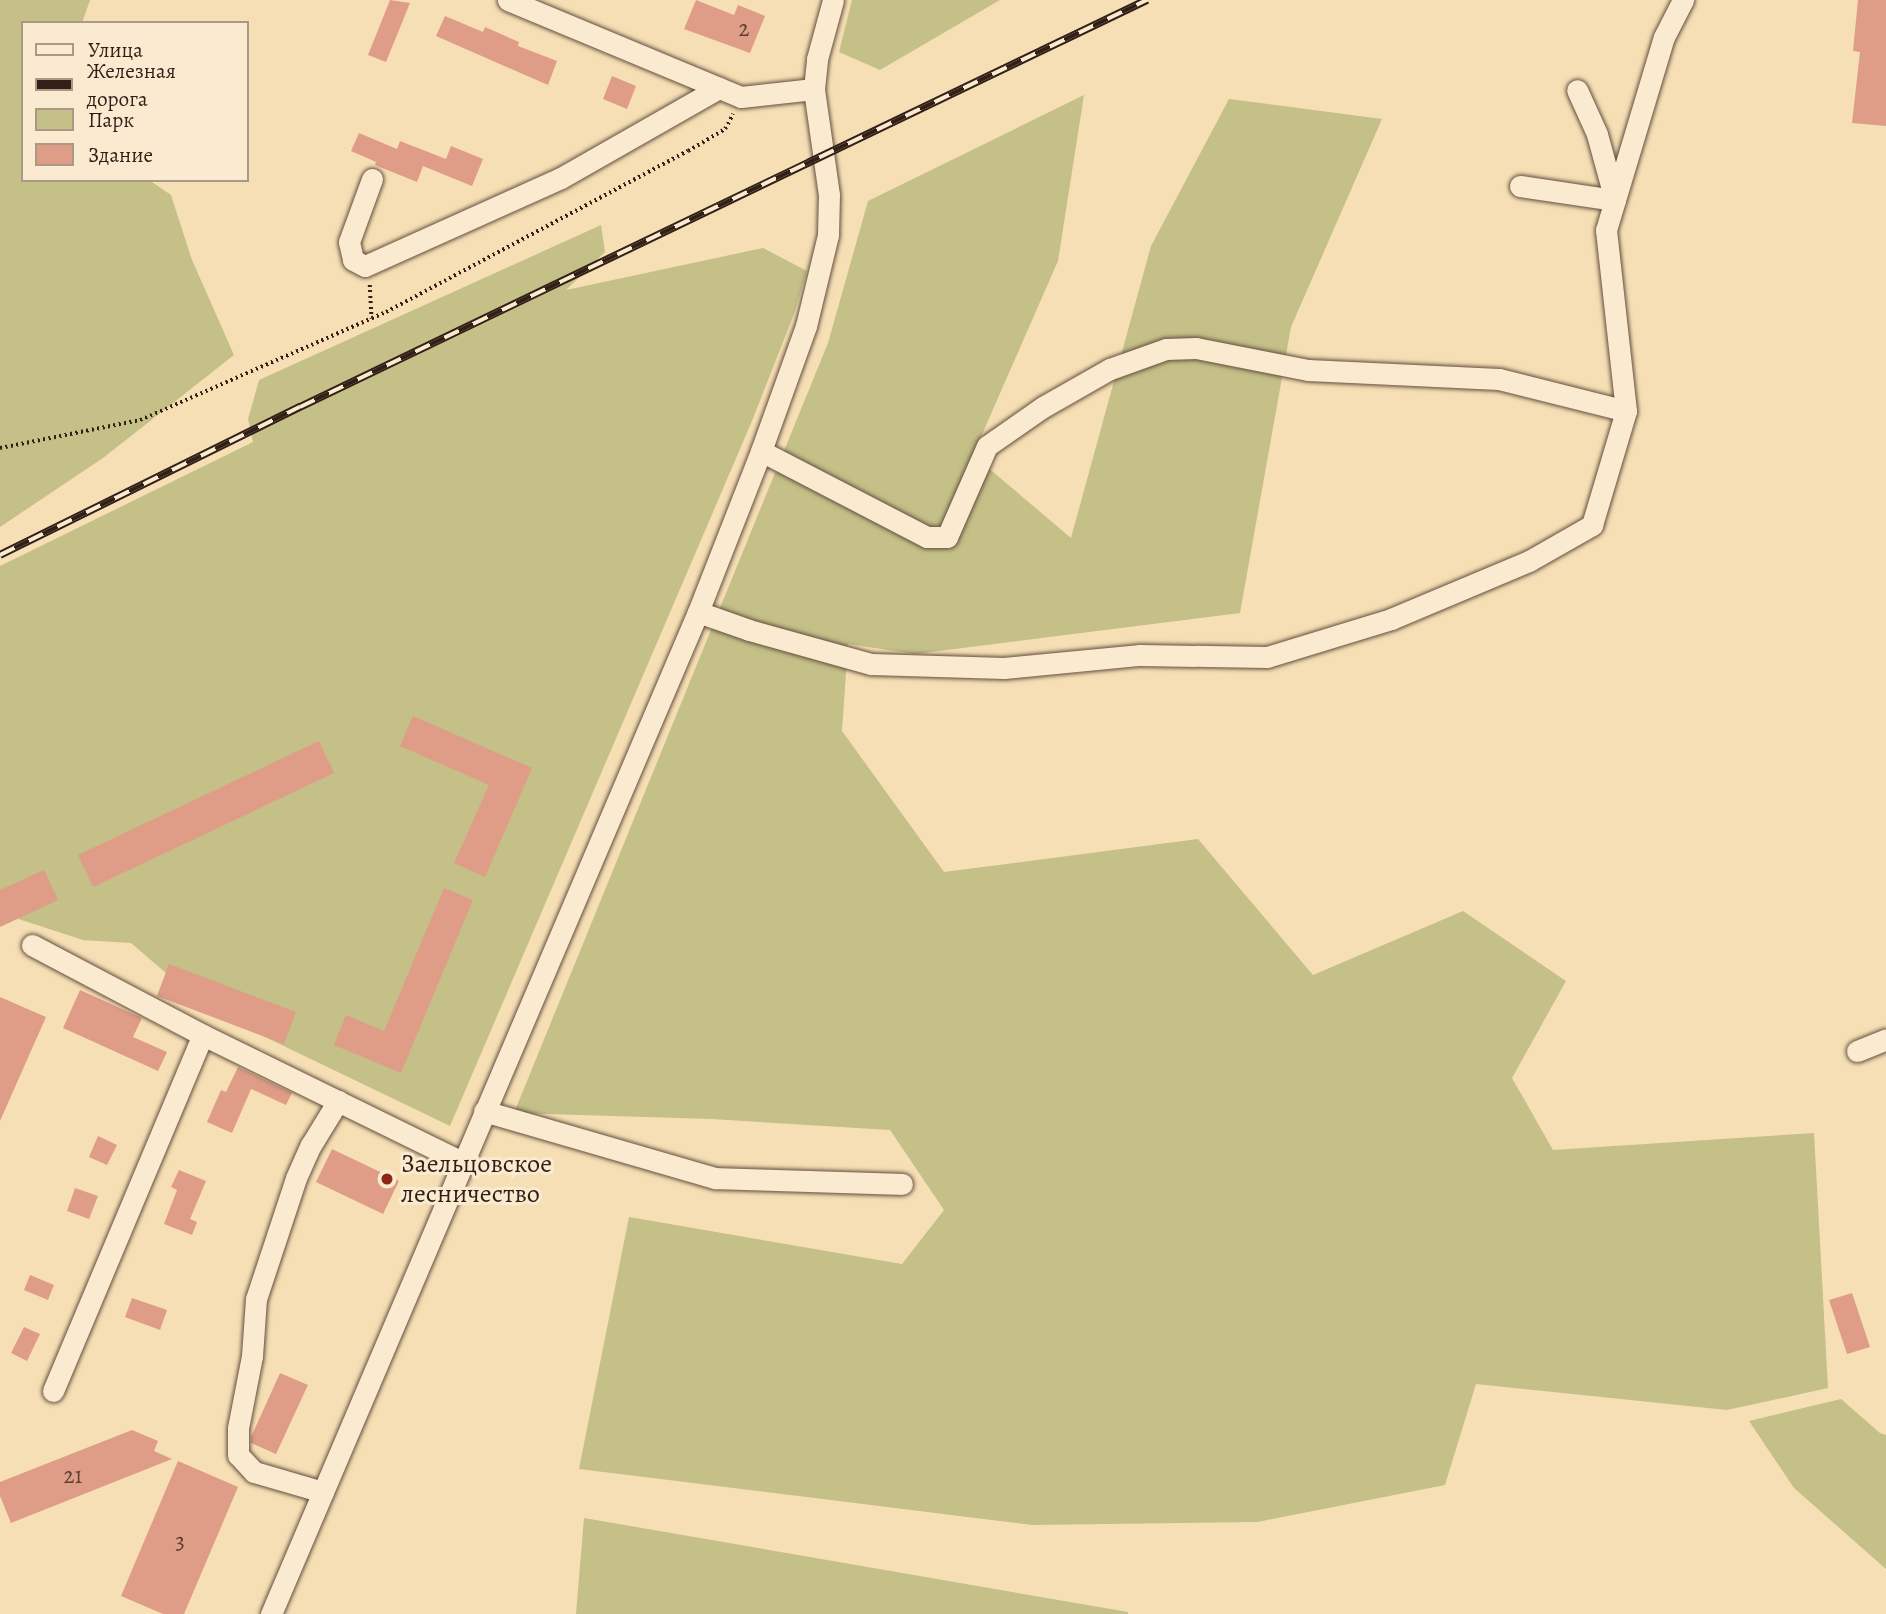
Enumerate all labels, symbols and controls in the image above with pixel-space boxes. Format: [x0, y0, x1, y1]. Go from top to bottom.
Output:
house number: 2 [739, 15, 749, 43]
legend [21, 21, 248, 182]
text: Улица [88, 36, 143, 64]
text: Железная дорога [87, 57, 176, 113]
text: Парк [88, 106, 134, 134]
text: Здание [88, 141, 153, 169]
place label: Заельцовское лесничество [401, 1148, 552, 1210]
marker: Заельцовское лесничество [379, 1171, 395, 1187]
house number: 21 [64, 1462, 82, 1490]
house number: 3 [175, 1528, 185, 1556]

